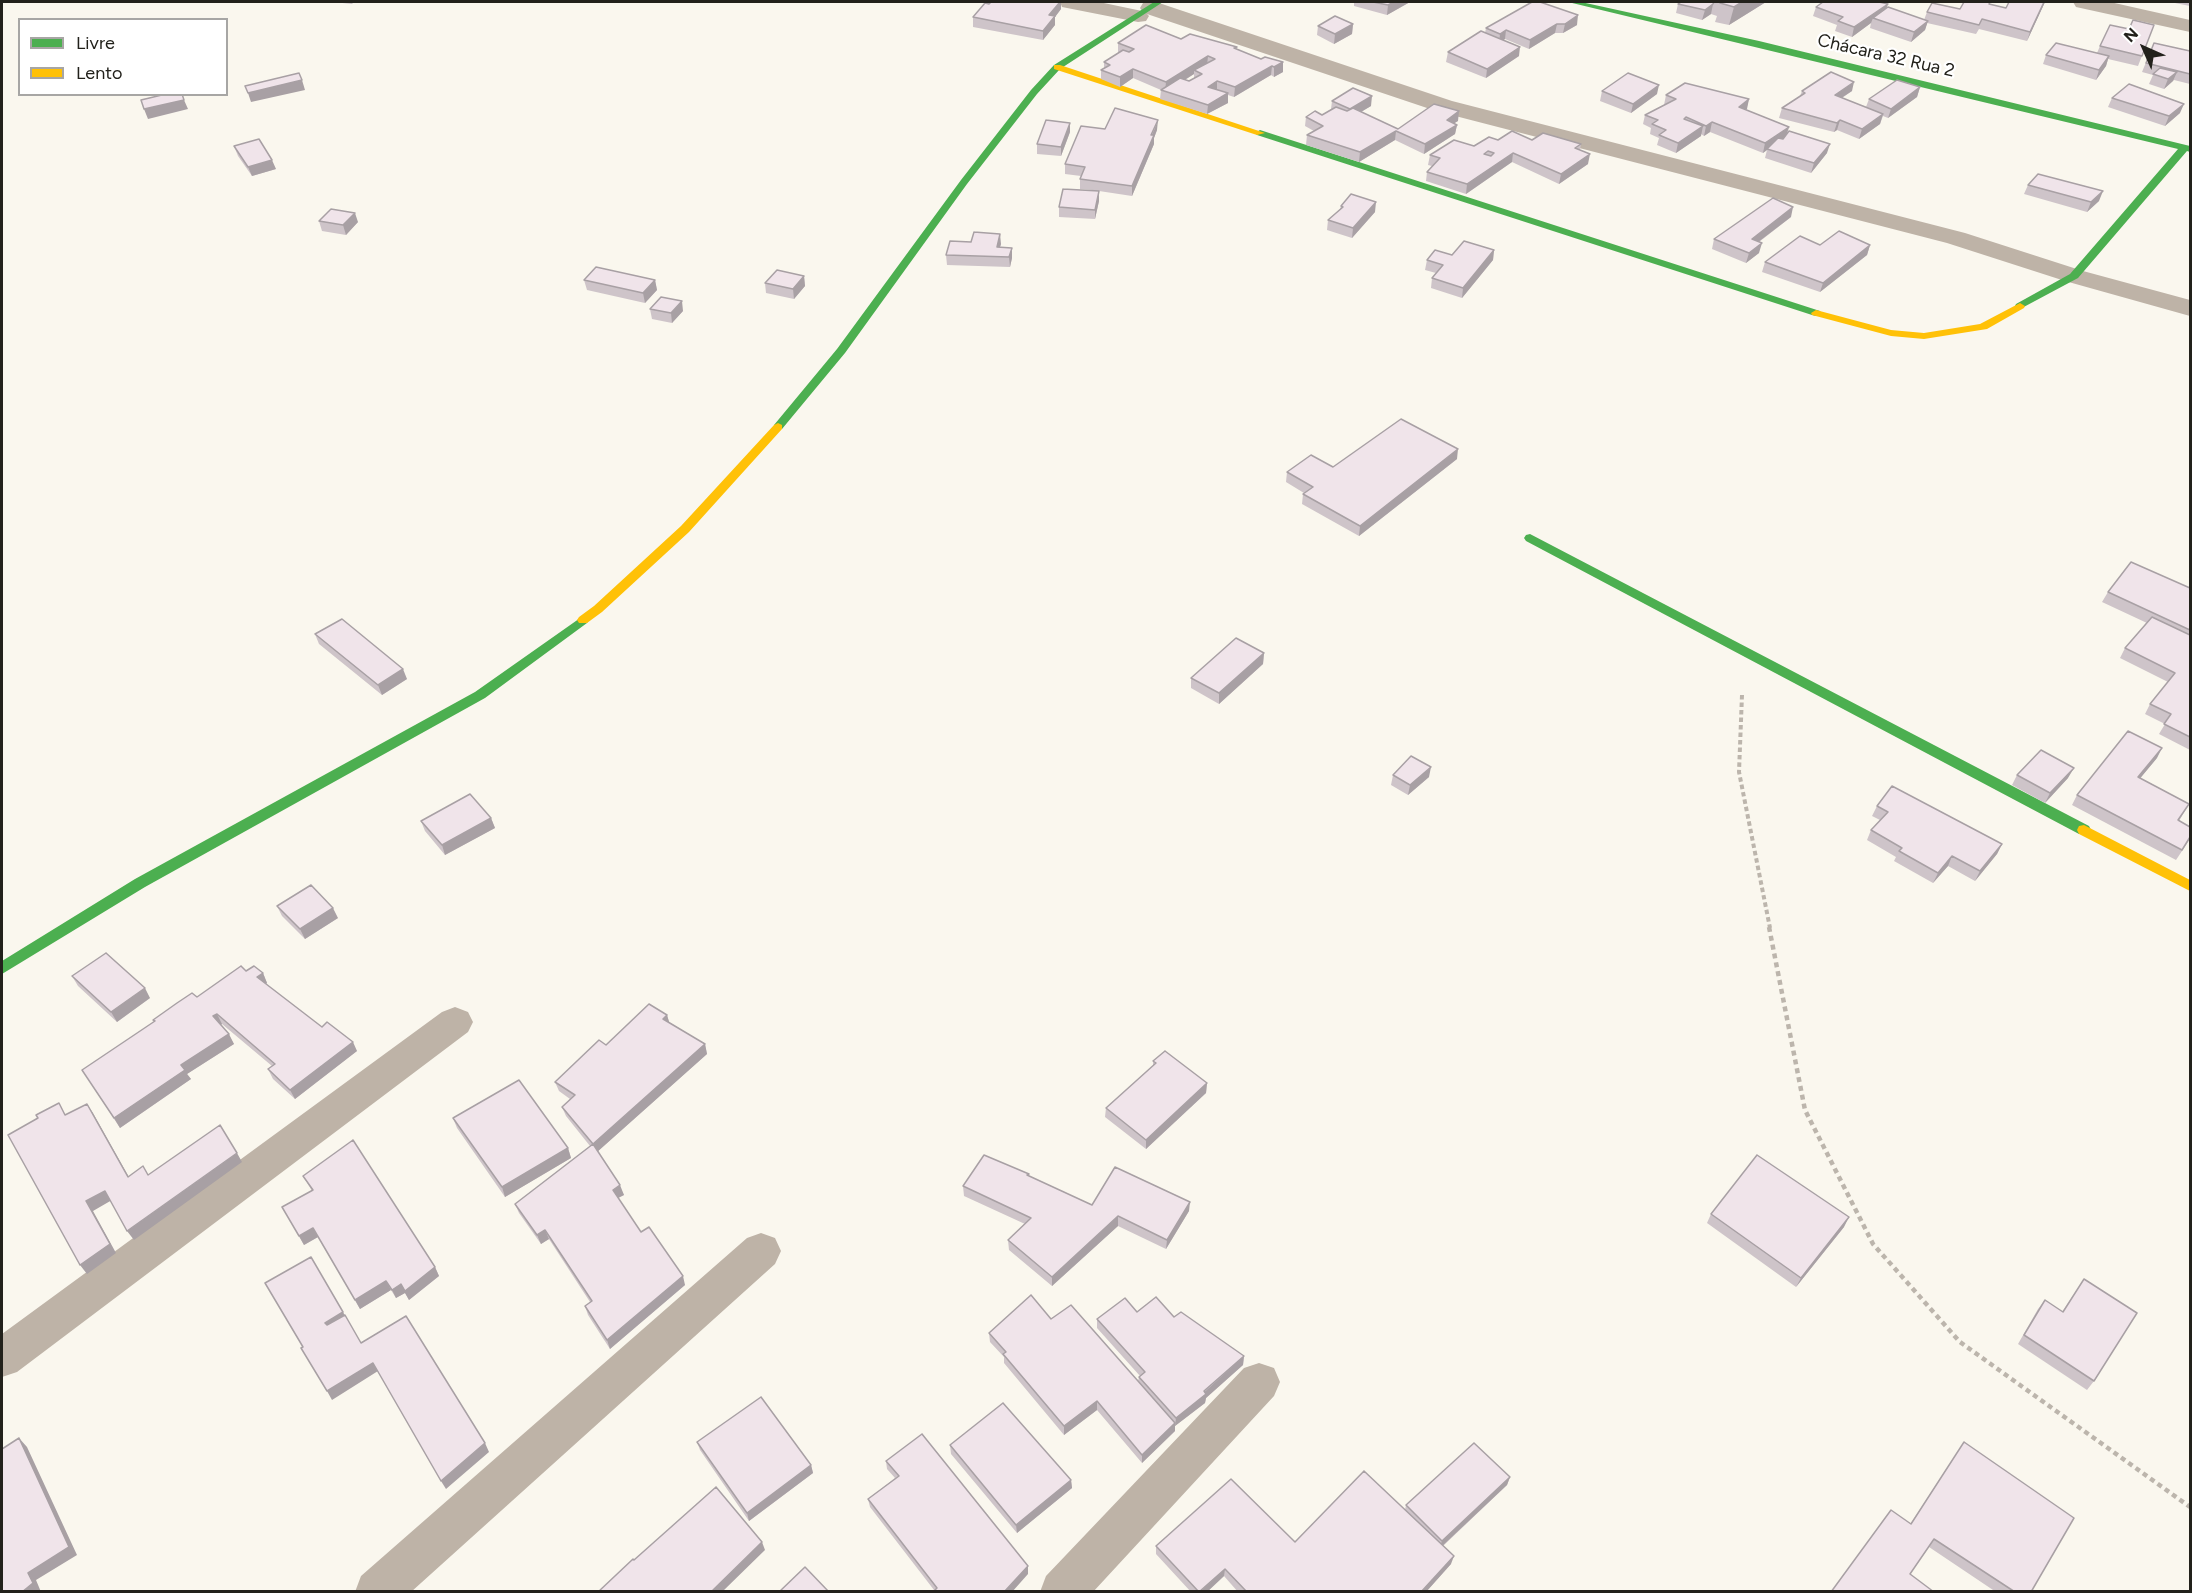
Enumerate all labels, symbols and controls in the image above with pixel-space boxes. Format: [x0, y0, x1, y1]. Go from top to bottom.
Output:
legend [18, 18, 228, 96]
north arrow [2114, 18, 2174, 78]
text: N [2120, 24, 2142, 46]
street label: Chácara 32 Rua 2 [1815, 30, 1957, 82]
text: Livre [76, 32, 115, 54]
text: Lento [76, 62, 122, 84]

